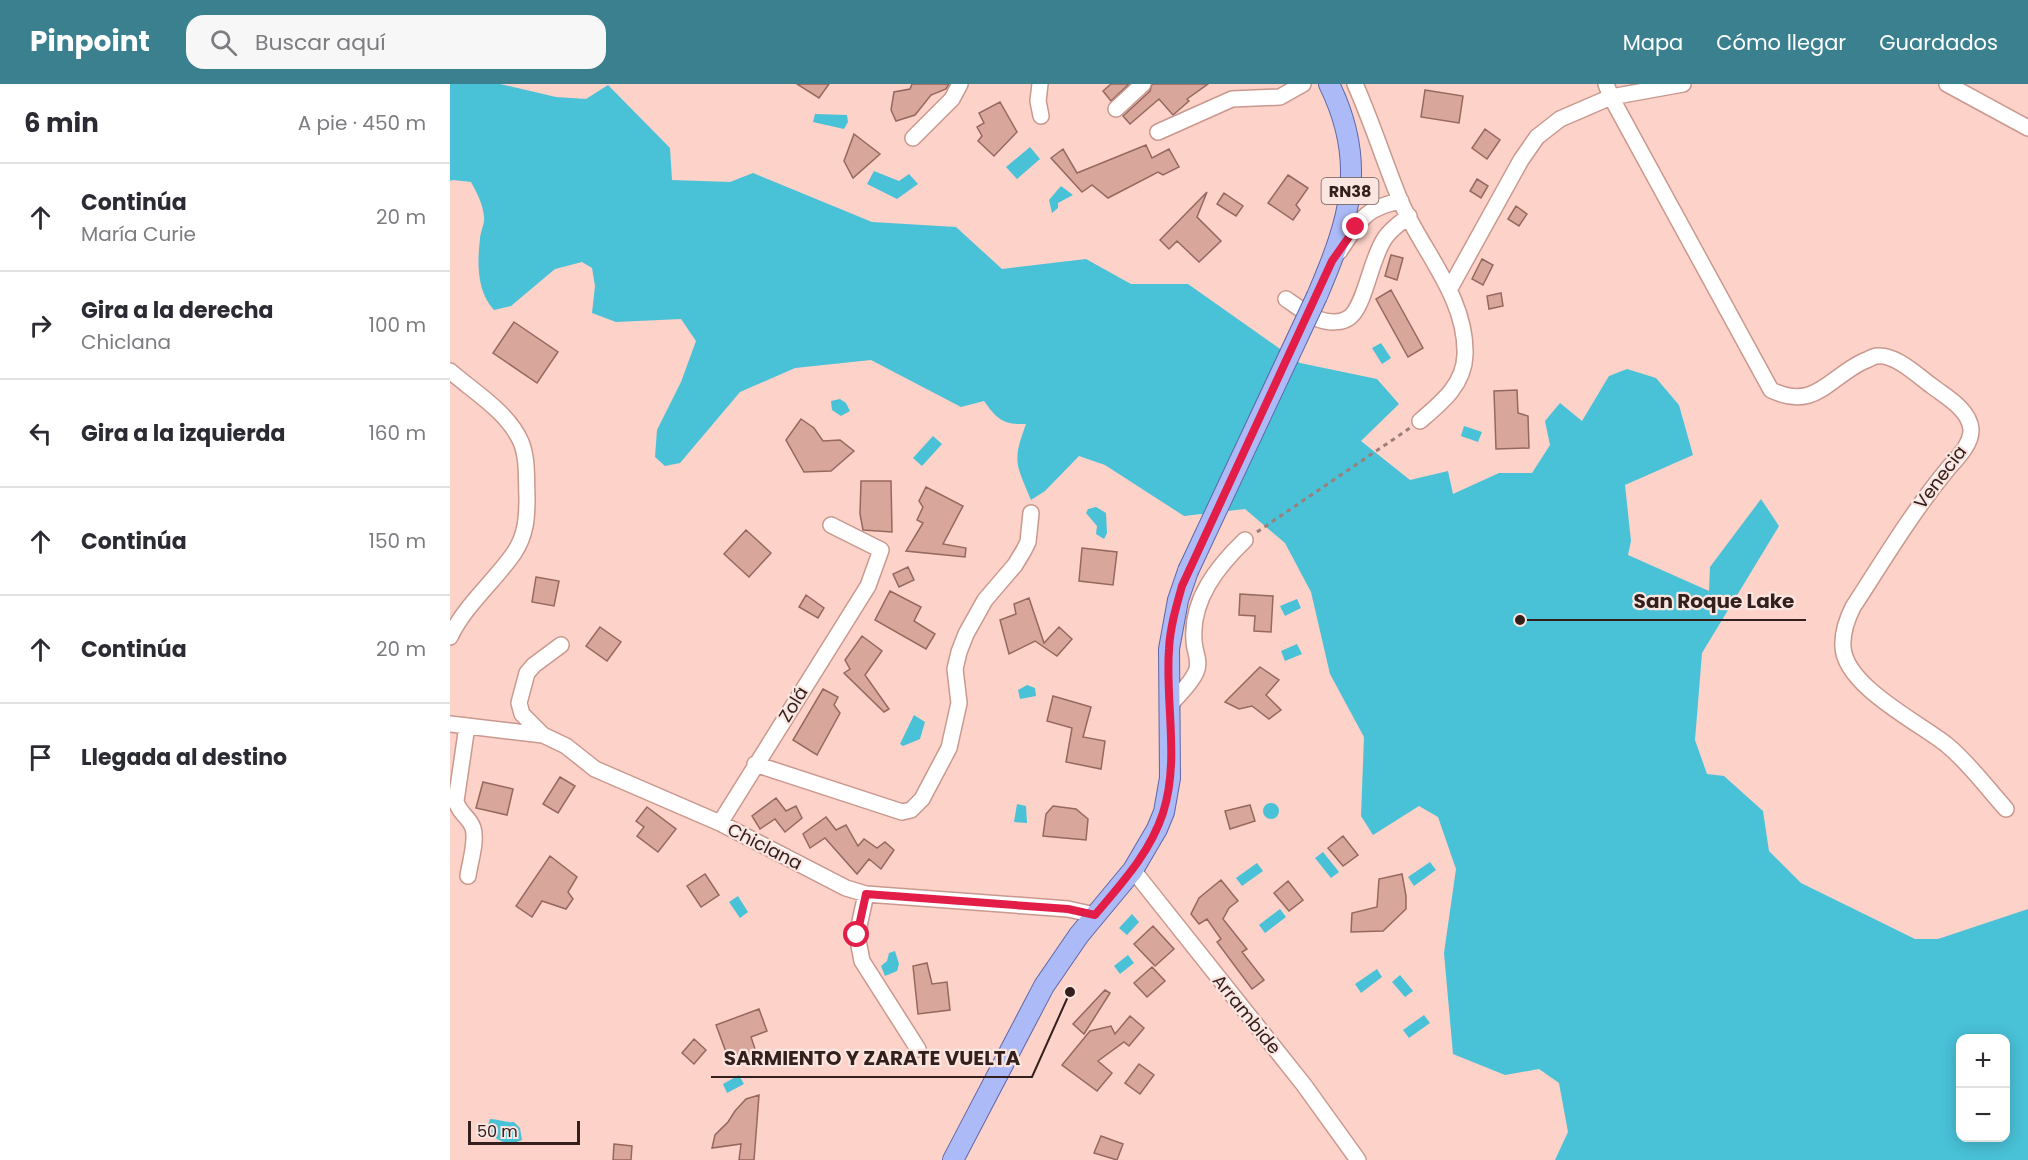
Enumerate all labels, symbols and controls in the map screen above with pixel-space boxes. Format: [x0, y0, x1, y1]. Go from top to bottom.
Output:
search box [186, 15, 606, 69]
text: Pinpoint [30, 22, 150, 61]
icon: search [207, 26, 240, 59]
text: Buscar aquí [255, 27, 386, 58]
text: Mapa [1623, 28, 1683, 57]
text: Cómo llegar [1716, 28, 1846, 57]
text: Guardados [1879, 28, 1998, 57]
text: 6 min [24, 105, 99, 141]
text: A pie · 450 m [298, 109, 426, 137]
road number: RN38 [1322, 178, 1378, 204]
text: Continúa [81, 187, 187, 218]
icon: ahead [24, 201, 57, 234]
text: 20 m [376, 203, 426, 231]
route end [1342, 213, 1368, 239]
text: María Curie [81, 220, 196, 248]
text: Gira a la derecha [81, 295, 274, 326]
icon: right [24, 309, 57, 342]
text: 100 m [369, 311, 426, 339]
text: Chiclana [81, 328, 171, 356]
icon: left [24, 417, 57, 450]
text: Gira a la izquierda [81, 418, 285, 449]
text: 160 m [368, 419, 426, 447]
street label: Venecia [1908, 440, 1972, 514]
icon: ahead [24, 525, 57, 558]
text: Continúa [81, 526, 187, 557]
text: 150 m [369, 527, 426, 555]
callout: San Roque Lake [1621, 582, 1806, 620]
text: San Roque Lake [1634, 587, 1794, 615]
icon: ahead [24, 633, 57, 666]
text: Continúa [81, 634, 187, 665]
text: 20 m [376, 635, 426, 663]
street label: Zolá [772, 681, 814, 727]
icon: arrive [24, 741, 57, 774]
text: Llegada al destino [81, 742, 287, 773]
street label: Chiclana [723, 816, 807, 876]
route start [843, 921, 869, 947]
street label: Arrambide [1207, 969, 1287, 1059]
map controls [1956, 1034, 2010, 1142]
button: + [1956, 1034, 2010, 1088]
callout: SARMIENTO Y ZARATE VUELTA [711, 1039, 1032, 1077]
text: SARMIENTO Y ZARATE VUELTA [724, 1044, 1021, 1072]
button: − [1956, 1088, 2010, 1142]
scale bar [468, 1118, 580, 1146]
text: 50 m [477, 1120, 518, 1143]

